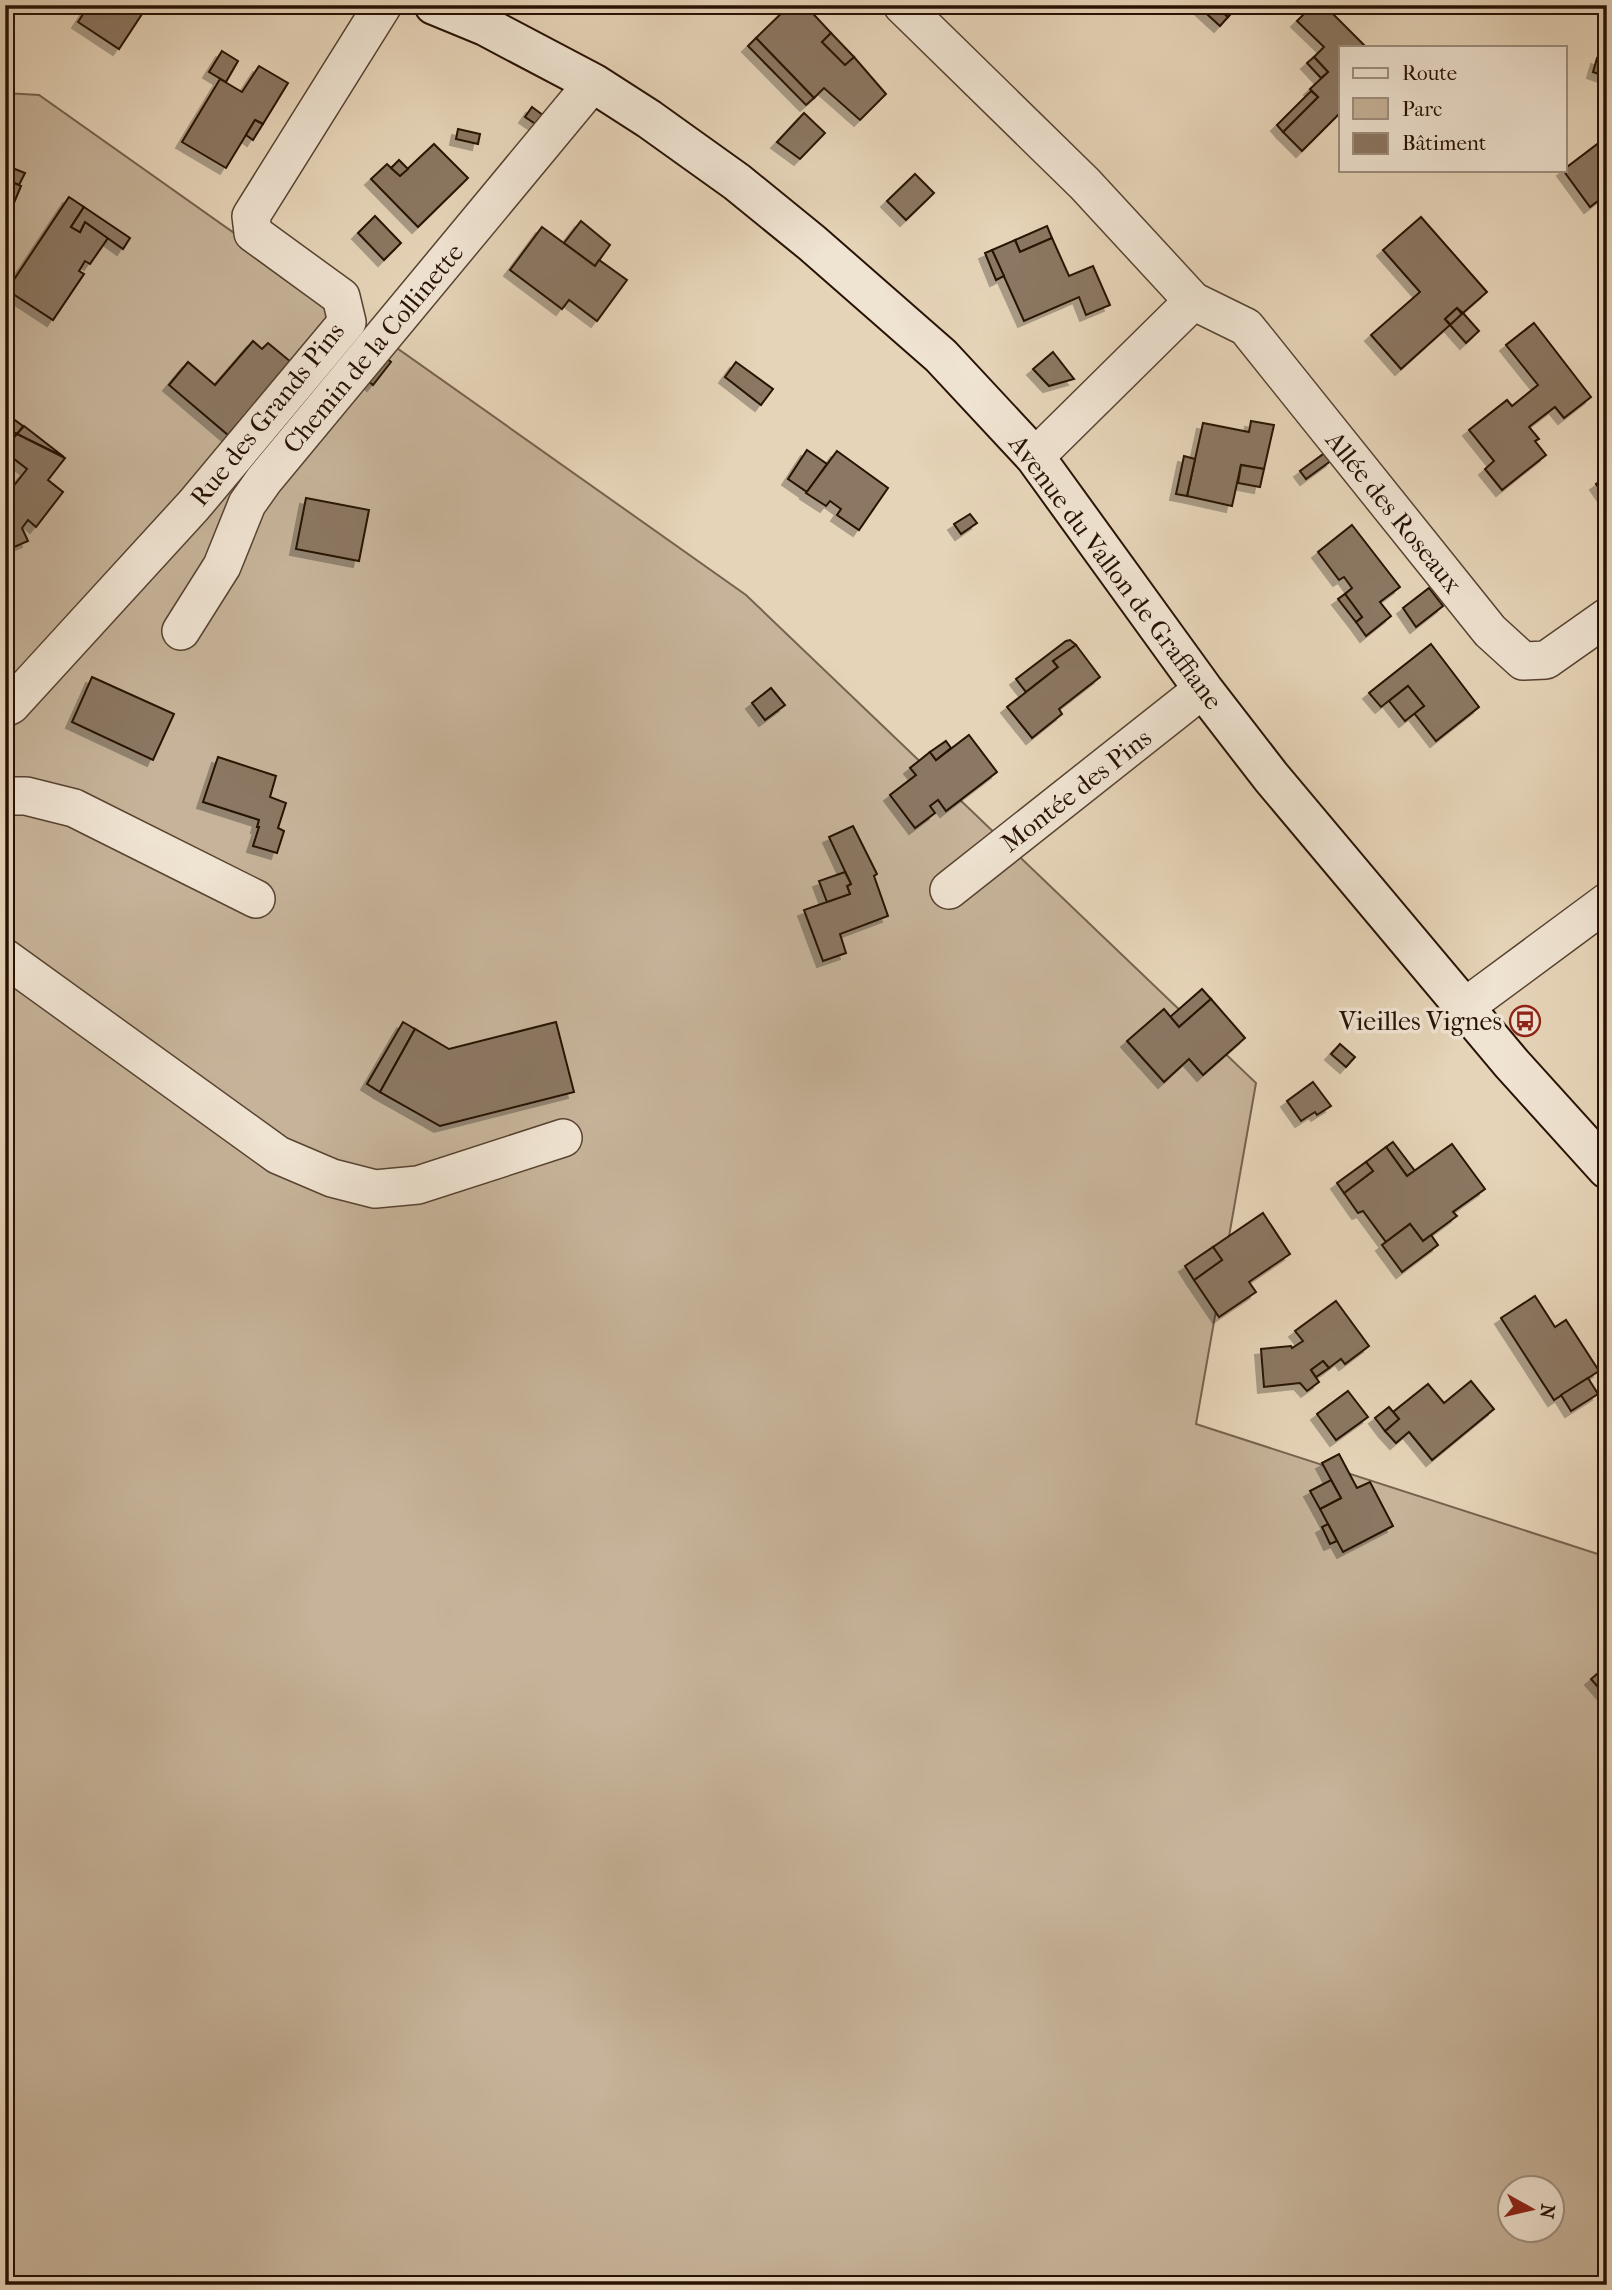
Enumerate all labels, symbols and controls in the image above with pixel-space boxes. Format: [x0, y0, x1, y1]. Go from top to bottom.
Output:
legend [1339, 46, 1566, 172]
text: Route [1402, 61, 1457, 85]
text: Parc [1402, 97, 1442, 121]
text: Bâtiment [1402, 131, 1487, 155]
street label: Chemin de la Collinette [277, 237, 470, 459]
street label: Rue des Grands Pins [184, 316, 351, 512]
street label: Allée des Roseaux [1318, 424, 1469, 600]
street label: Avenue du Vallon de Graffiane [1002, 428, 1229, 716]
street label: Montée des Pins [995, 722, 1158, 859]
bus stop icon: Vieilles Vignes [1508, 1004, 1542, 1038]
place label: Vieilles Vignes [1338, 1006, 1502, 1037]
north arrow [1496, 2174, 1566, 2244]
text: N [1535, 2203, 1559, 2220]

